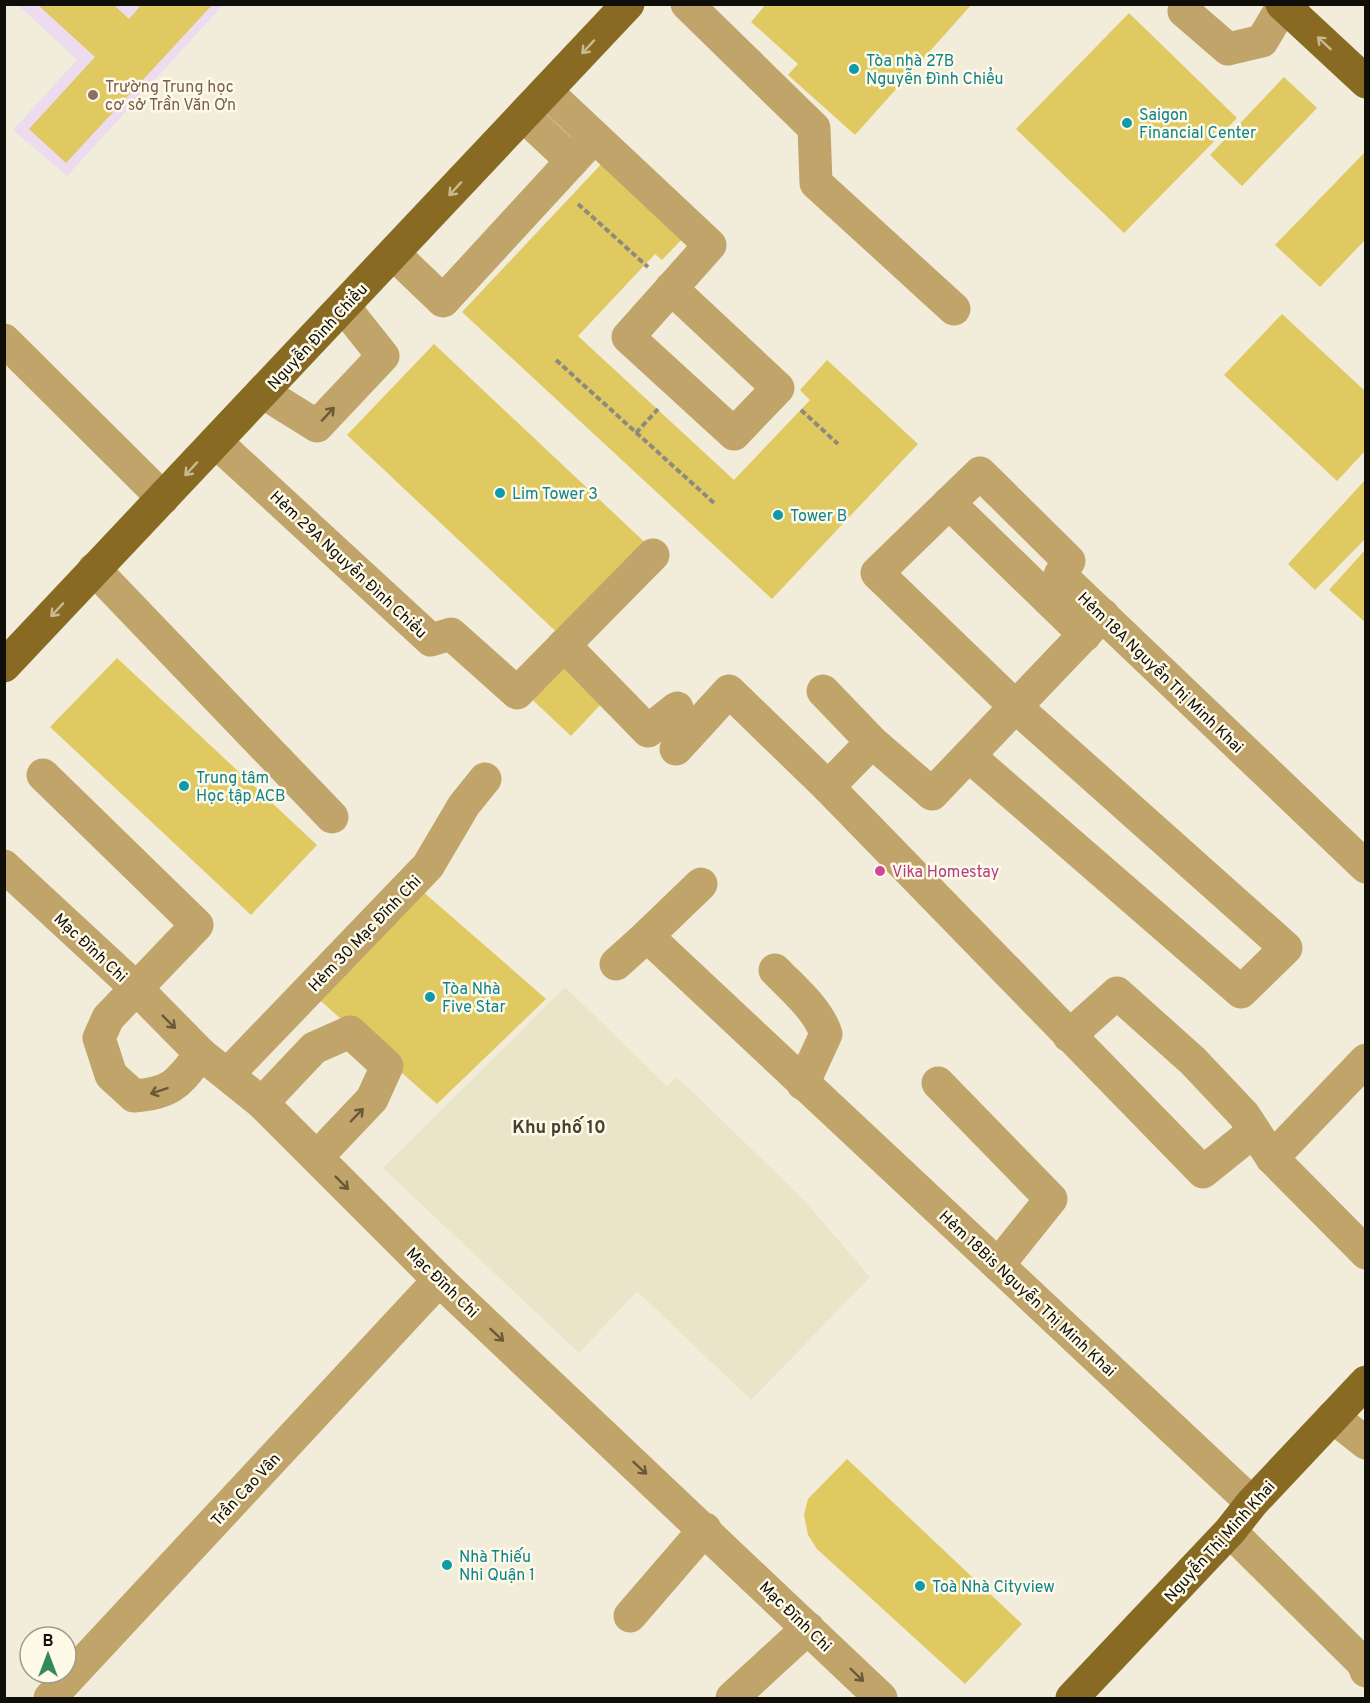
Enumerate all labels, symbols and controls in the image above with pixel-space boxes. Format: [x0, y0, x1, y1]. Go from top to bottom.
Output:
one-way arrow [1316, 36, 1331, 51]
one-way arrow [581, 39, 595, 54]
place label: Tòa nhà 27B Nguyễn Đình Chiểu [866, 52, 1004, 90]
marker: Tòa nhà 27B Nguyễn Đình Chiểu [847, 62, 861, 76]
place label: Trường Trung học cơ sở Trần Văn Ơn [105, 78, 236, 116]
marker: Trường Trung học cơ sở Trần Văn Ơn [86, 88, 100, 102]
place label: Saigon Financial Center [1139, 106, 1256, 144]
marker: Saigon Financial Center [1120, 116, 1134, 130]
one-way arrow [448, 182, 462, 197]
street label: Nguyễn Đình Chiểu [262, 278, 373, 394]
one-way arrow [321, 406, 336, 421]
one-way arrow [184, 461, 198, 476]
street label: Hẻm 29A Nguyễn Đình Chiểu [265, 485, 432, 644]
place label: Lim Tower 3 [512, 485, 598, 505]
marker: Lim Tower 3 [493, 486, 507, 500]
place label: Tower B [790, 507, 847, 527]
marker: Tower B [771, 508, 785, 522]
street label: Hẻm 18A Nguyễn Thị Minh Khai [1072, 587, 1248, 758]
one-way arrow [50, 602, 64, 617]
place label: Trung tâm Học tập ACB [196, 769, 286, 807]
marker: Trung tâm Học tập ACB [177, 779, 191, 793]
place label: Vika Homestay [892, 863, 999, 883]
marker: Vika Homestay [873, 864, 887, 878]
street label: Hẻm 30 Mạc Đĩnh Chi [305, 872, 426, 997]
street label: Mạc Đĩnh Chi [49, 909, 130, 987]
place label: Tòa Nhà Five Star [442, 980, 506, 1018]
marker: Tòa Nhà Five Star [423, 990, 437, 1004]
one-way arrow [162, 1014, 176, 1029]
one-way arrow [150, 1087, 168, 1098]
one-way arrow [350, 1108, 364, 1123]
district label: Khu phố 10 [512, 1116, 606, 1140]
one-way arrow [335, 1175, 349, 1190]
street label: Hẻm 18Bis Nguyễn Thị Minh Khai [934, 1206, 1121, 1382]
street label: Mạc Đĩnh Chi [401, 1244, 482, 1323]
one-way arrow [490, 1328, 505, 1342]
street label: Trần Cao Vân [207, 1449, 285, 1531]
one-way arrow [632, 1461, 647, 1475]
street label: Nguyễn Thị Minh Khai [1159, 1476, 1280, 1607]
place label: Nhà Thiếu Nhi Quận 1 [459, 1547, 535, 1586]
marker: Nhà Thiếu Nhi Quận 1 [440, 1558, 454, 1572]
street label: Mạc Đĩnh Chi [754, 1578, 835, 1657]
place label: Toà Nhà Cityview [932, 1578, 1055, 1598]
marker: Toà Nhà Cityview [913, 1579, 927, 1593]
north arrow [18, 1625, 78, 1685]
text: B [42, 1632, 54, 1652]
one-way arrow [849, 1668, 864, 1682]

